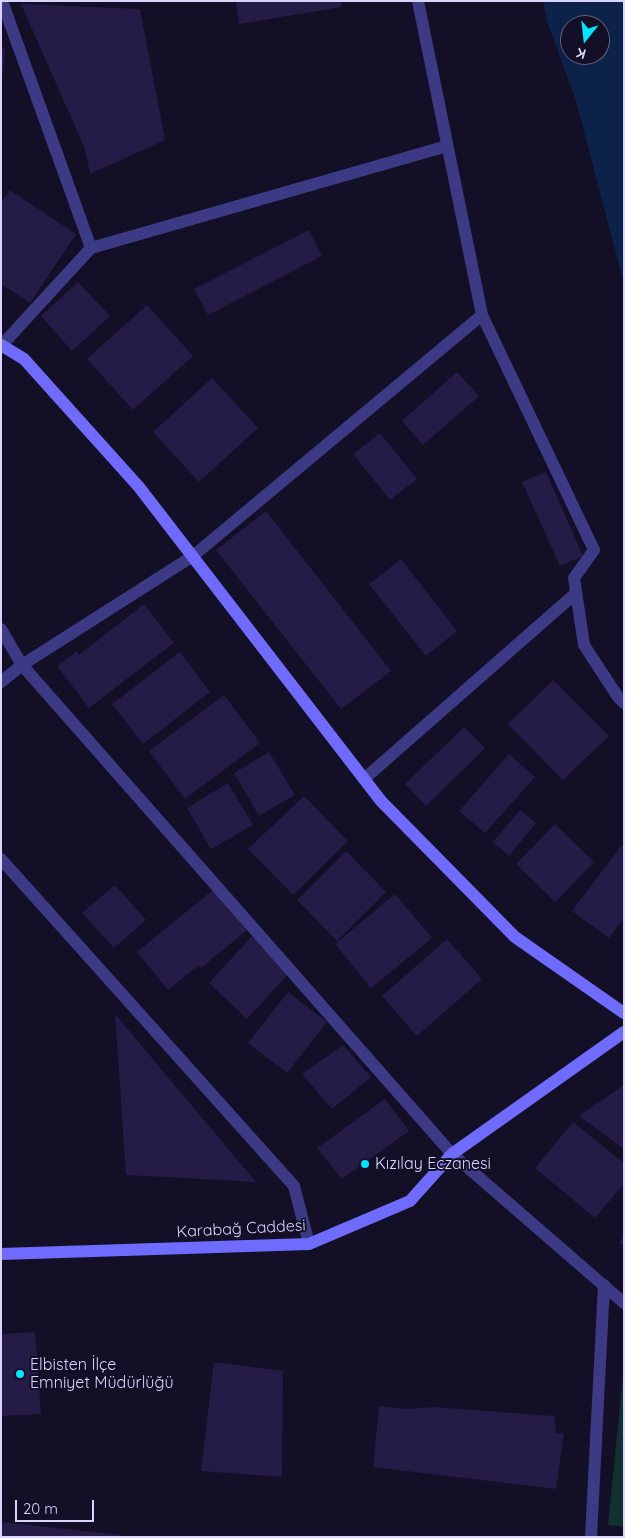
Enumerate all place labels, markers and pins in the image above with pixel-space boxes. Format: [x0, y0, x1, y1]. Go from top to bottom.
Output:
place label: Kızılay Eczanesi [375, 1154, 491, 1174]
marker: Kızılay Eczanesi [359, 1158, 371, 1170]
place label: Elbisten İlçe Emniyet Müdürlüğü [30, 1355, 174, 1393]
marker: Elbisten İlçe Emniyet Müdürlüğü [14, 1368, 26, 1380]

